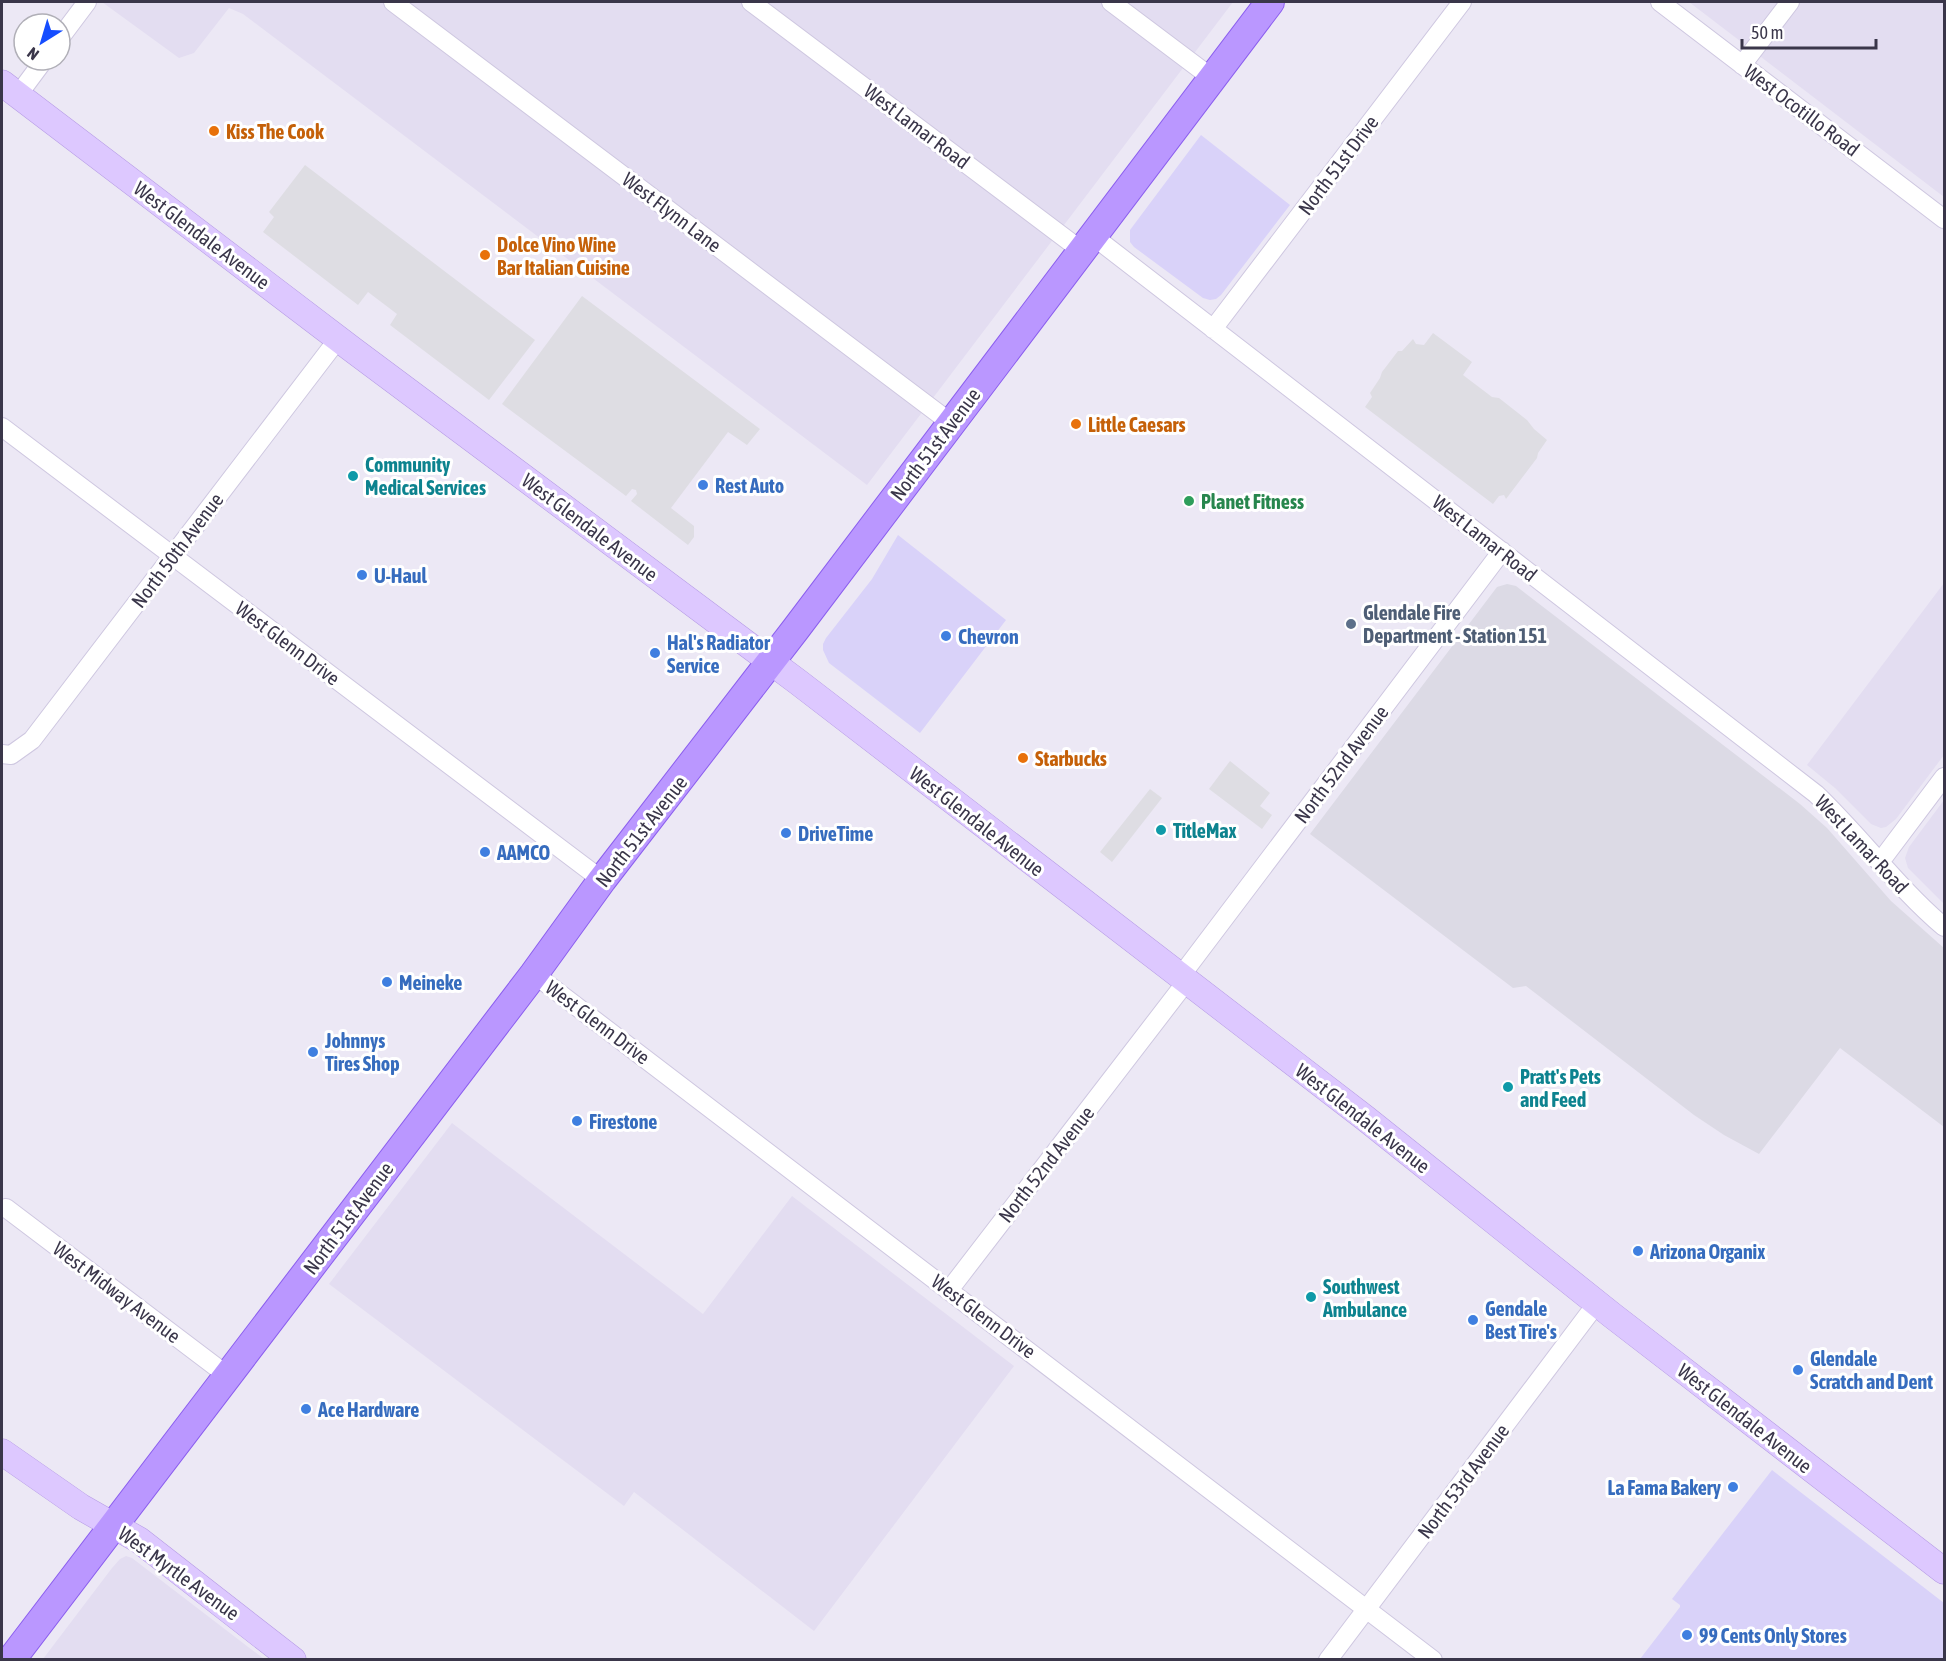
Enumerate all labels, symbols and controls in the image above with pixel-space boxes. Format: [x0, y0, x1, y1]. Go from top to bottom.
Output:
north arrow [12, 12, 72, 72]
scale bar [1742, 12, 1876, 50]
text: 50 m [1751, 22, 1783, 43]
text: N [24, 44, 42, 64]
street label: West Ocotillo Road [1740, 59, 1864, 161]
street label: West Lamar Road [860, 79, 974, 173]
street label: North 51st Drive [1293, 111, 1383, 219]
place label: Kiss The Cook [226, 120, 324, 143]
marker: Kiss The Cook [207, 124, 221, 138]
street label: West Flynn Lane [618, 167, 726, 257]
street label: West Glendale Avenue [130, 176, 274, 294]
place label: Dolce Vino Wine Bar Italian Cuisine [497, 233, 630, 279]
marker: Dolce Vino Wine Bar Italian Cuisine [478, 248, 492, 262]
street label: North 51st Avenue [885, 383, 985, 505]
place label: Little Caesars [1088, 413, 1185, 436]
marker: Little Caesars [1069, 417, 1083, 431]
place label: Community Medical Services [365, 453, 486, 499]
street label: West Glendale Avenue [518, 468, 662, 586]
marker: Community Medical Services [346, 469, 360, 483]
place label: Rest Auto [715, 474, 784, 497]
marker: Rest Auto [696, 478, 710, 492]
street label: North 50th Avenue [126, 488, 228, 612]
place label: Planet Fitness [1201, 490, 1304, 513]
street label: West Lamar Road [1428, 490, 1542, 586]
marker: Planet Fitness [1182, 494, 1196, 508]
place label: U-Haul [374, 564, 427, 587]
marker: U-Haul [355, 568, 369, 582]
street label: West Glenn Drive [231, 596, 345, 690]
place label: Glendale Fire Department - Station 151 [1363, 601, 1547, 647]
marker: Glendale Fire Department - Station 151 [1344, 617, 1358, 631]
place label: Chevron [958, 625, 1019, 648]
marker: Chevron [939, 629, 953, 643]
place label: Hal's Radiator Service [667, 631, 771, 677]
marker: Hal's Radiator Service [648, 646, 662, 660]
street label: North 52nd Avenue [1289, 701, 1393, 827]
place label: Starbucks [1035, 747, 1107, 770]
marker: Starbucks [1016, 751, 1030, 765]
street label: West Glendale Avenue [905, 761, 1049, 881]
street label: North 51st Avenue [590, 771, 692, 891]
street label: West Lamar Road [1811, 790, 1913, 898]
place label: TitleMax [1173, 819, 1237, 842]
place label: DriveTime [798, 822, 873, 845]
marker: TitleMax [1154, 823, 1168, 837]
marker: DriveTime [779, 826, 793, 840]
place label: AAMCO [496, 841, 551, 864]
marker: AAMCO [478, 845, 492, 859]
place label: Meineke [399, 971, 462, 994]
marker: Meineke [380, 975, 394, 989]
street label: West Glenn Drive [541, 975, 655, 1069]
place label: Johnnys Tires Shop [324, 1029, 400, 1075]
marker: Johnnys Tires Shop [306, 1045, 320, 1059]
street label: West Glendale Avenue [1291, 1058, 1435, 1178]
place label: Pratt's Pets and Feed [1520, 1065, 1601, 1111]
marker: Pratt's Pets and Feed [1501, 1080, 1515, 1094]
street label: North 52nd Avenue [993, 1101, 1099, 1227]
place label: Firestone [589, 1110, 657, 1133]
marker: Firestone [570, 1114, 584, 1128]
street label: North 51st Avenue [298, 1157, 398, 1279]
street label: West Midway Avenue [49, 1237, 185, 1347]
place label: Arizona Organix [1649, 1240, 1765, 1263]
marker: Arizona Organix [1631, 1244, 1645, 1258]
street label: West Glenn Drive [927, 1269, 1041, 1363]
place label: Southwest Ambulance [1322, 1275, 1407, 1321]
marker: Southwest Ambulance [1304, 1290, 1318, 1304]
place label: Gendale Best Tire's [1485, 1297, 1557, 1343]
marker: Gendale Best Tire's [1466, 1313, 1480, 1327]
place label: Glendale Scratch and Dent [1810, 1347, 1933, 1393]
street label: West Glendale Avenue [1673, 1358, 1817, 1478]
marker: Glendale Scratch and Dent [1791, 1363, 1805, 1377]
place label: Ace Hardware [317, 1398, 419, 1421]
marker: Ace Hardware [299, 1402, 313, 1416]
street label: North 53rd Avenue [1412, 1419, 1514, 1543]
place label: La Fama Bakery [1607, 1476, 1722, 1499]
marker: La Fama Bakery [1726, 1480, 1740, 1494]
street label: West Myrtle Avenue [114, 1521, 244, 1625]
place label: 99 Cents Only Stores [1699, 1624, 1847, 1647]
marker: 99 Cents Only Stores [1680, 1628, 1694, 1642]

